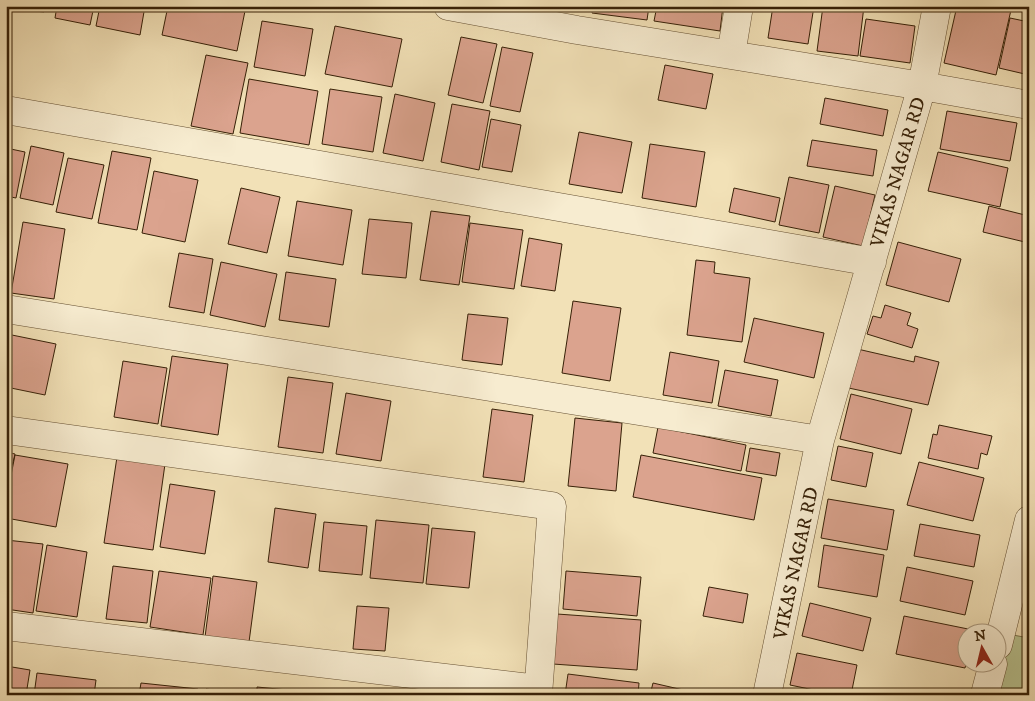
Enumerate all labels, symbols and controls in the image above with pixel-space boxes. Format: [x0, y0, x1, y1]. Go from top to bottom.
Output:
street label: VIKAS NAGAR RD [866, 95, 931, 251]
street label: VIKAS NAGAR RD [769, 485, 824, 643]
north arrow [958, 624, 1008, 674]
text: N [973, 626, 988, 646]

